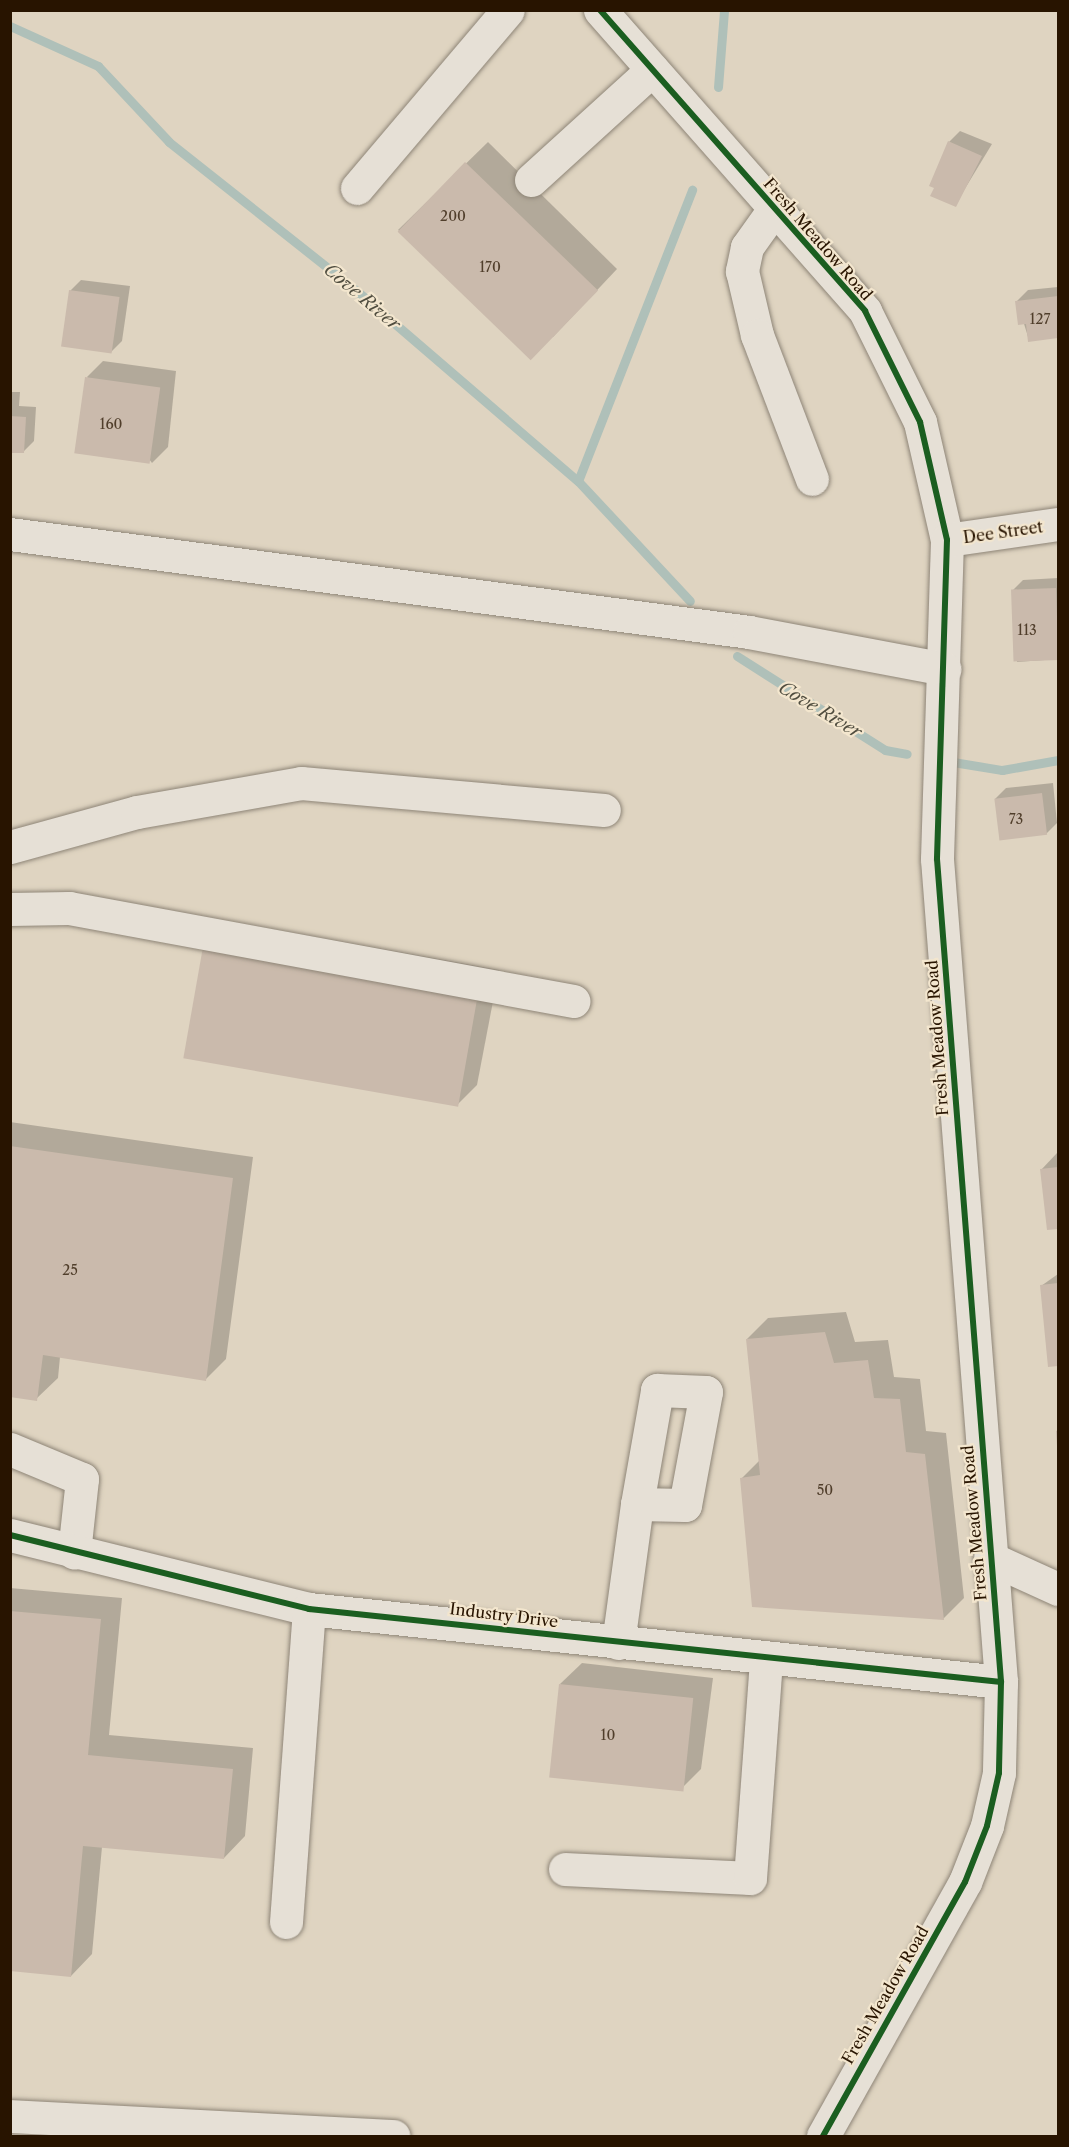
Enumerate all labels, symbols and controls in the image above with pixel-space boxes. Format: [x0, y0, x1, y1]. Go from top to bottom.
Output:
street label: Fresh Meadow Road [759, 174, 877, 304]
house number: 200 [440, 208, 466, 224]
water label: Cove River [319, 259, 405, 335]
house number: 170 [479, 259, 501, 275]
house number: 127 [1030, 311, 1050, 327]
house number: 160 [100, 416, 122, 432]
street label: Dee Street [962, 517, 1044, 547]
house number: 113 [1017, 622, 1037, 638]
water label: Cove River [775, 677, 865, 743]
house number: 73 [1009, 811, 1023, 827]
street label: Fresh Meadow Road [922, 959, 952, 1117]
house number: 25 [62, 1262, 78, 1278]
street label: Fresh Meadow Road [958, 1444, 990, 1602]
house number: 50 [817, 1482, 833, 1498]
street label: Industry Drive [448, 1599, 560, 1631]
house number: 10 [601, 1727, 615, 1743]
street label: Fresh Meadow Road [838, 1922, 932, 2068]

